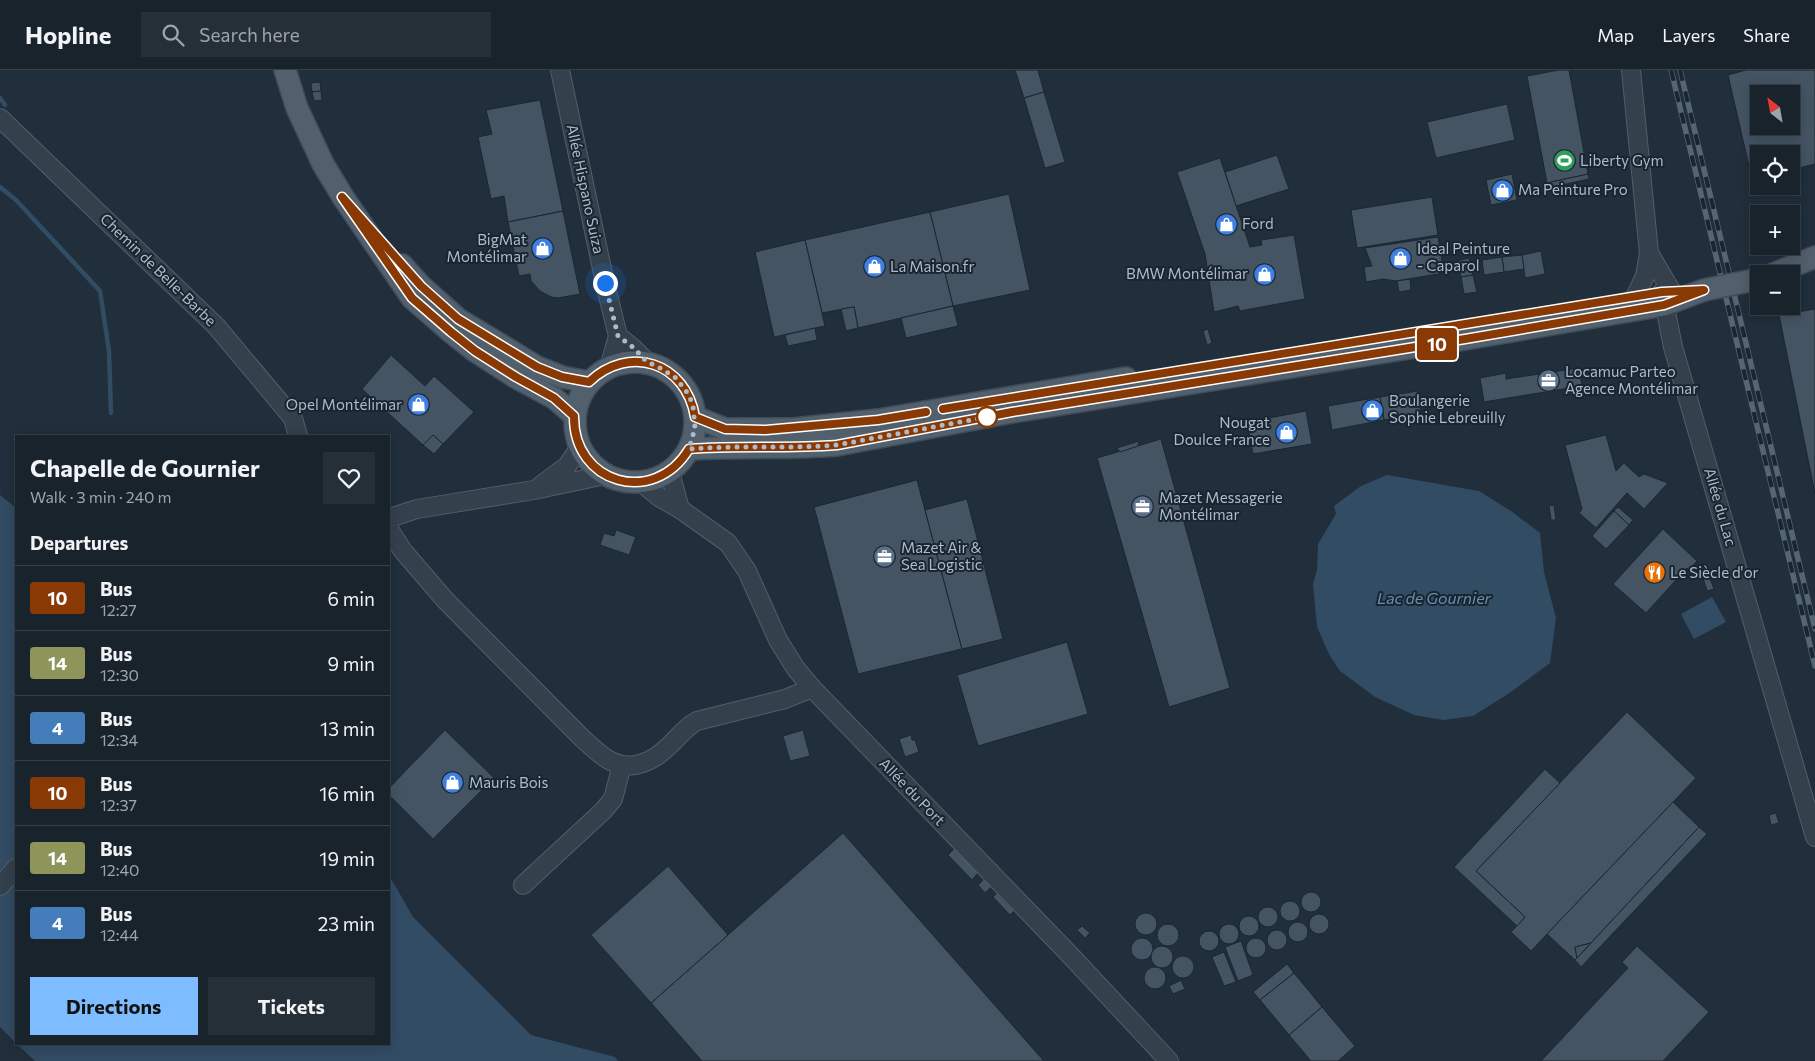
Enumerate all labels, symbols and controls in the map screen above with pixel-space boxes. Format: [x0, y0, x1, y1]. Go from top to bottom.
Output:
search box [141, 12, 491, 57]
text: Hopline [25, 20, 111, 49]
icon: search [159, 21, 187, 49]
text: Search here [199, 23, 300, 46]
text: Map [1597, 24, 1634, 46]
text: Layers [1662, 24, 1715, 46]
text: Share [1743, 24, 1790, 46]
north arrow [1750, 85, 1800, 135]
map controls [1750, 85, 1800, 315]
street label: Allée Hispano Suiza [563, 122, 609, 255]
button: locate [1750, 145, 1800, 195]
sports icon: Liberty Gym [1552, 149, 1576, 173]
place label: Liberty Gym [1580, 151, 1664, 169]
shop icon: Ma Peinture Pro [1490, 178, 1514, 202]
place label: Ma Peinture Pro [1518, 180, 1628, 198]
button: + [1750, 205, 1800, 255]
street label: Chemin de Belle-Barbe [97, 209, 221, 329]
shop icon: Ford [1214, 212, 1238, 236]
place label: Ford [1242, 214, 1274, 232]
place label: BigMat Montélimar [447, 230, 527, 265]
shop icon: BigMat Montélimar [531, 237, 555, 261]
place label: Ideal Peinture - Caparol [1417, 239, 1510, 274]
shop icon: Ideal Peinture - Caparol [1389, 246, 1413, 270]
shop icon: La Maison.fr [862, 255, 886, 279]
place label: La Maison.fr [890, 257, 974, 275]
shop icon: BMW Montélimar [1252, 262, 1276, 286]
place label: BMW Montélimar [1126, 264, 1248, 282]
button: − [1750, 265, 1800, 315]
your location [593, 271, 618, 296]
line badge: 10 [1414, 328, 1460, 360]
text: 10 [1427, 333, 1447, 355]
place label: Locamuc Parteo Agence Montélimar [1565, 362, 1698, 397]
office icon: Locamuc Parteo Agence Montélimar [1537, 369, 1561, 393]
place label: Boulangerie Sophie Lebreuilly [1389, 391, 1506, 426]
shop icon: Opel Montélimar [406, 393, 430, 417]
place label: Opel Montélimar [286, 395, 402, 413]
shop icon: Boulangerie Sophie Lebreuilly [1361, 398, 1385, 422]
unlabelled marker [976, 406, 998, 428]
place label: Nougat Doulce France [1174, 413, 1270, 448]
shop icon: Nougat Doulce France [1274, 420, 1298, 444]
button: heart [323, 452, 375, 504]
text: Chapelle de Gournier [30, 453, 260, 482]
street label: Allée du Lac [1701, 466, 1741, 548]
text: Walk · 3 min · 240 m [30, 487, 171, 506]
place label: Mazet Messagerie Montélimar [1159, 488, 1283, 523]
office icon: Mazet Messagerie Montélimar [1131, 495, 1155, 519]
text: Departures [30, 531, 128, 554]
place label: Mazet Air & Sea Logistic [901, 538, 982, 573]
office icon: Mazet Air & Sea Logistic [873, 545, 897, 569]
restaurant icon: Le Siècle d'or [1642, 561, 1666, 585]
place label: Le Siècle d'or [1670, 563, 1759, 581]
text: Bus [100, 577, 132, 600]
text: 10 [47, 587, 68, 609]
text: 6 min [327, 587, 375, 610]
water label: Lac de Gournier [1377, 588, 1492, 607]
text: 12:27 [100, 600, 137, 619]
text: Bus [100, 642, 132, 665]
text: 14 [48, 652, 67, 674]
text: 9 min [327, 652, 375, 675]
text: 12:30 [100, 665, 139, 684]
text: Bus [100, 707, 132, 730]
text: 4 [52, 717, 63, 739]
text: 13 min [320, 717, 375, 740]
text: 12:34 [100, 730, 138, 749]
street label: Allée du Port [876, 754, 949, 829]
shop icon: Mauris Bois [441, 771, 465, 795]
text: Bus [100, 772, 132, 795]
place label: Mauris Bois [469, 773, 548, 791]
text: 10 [47, 782, 68, 804]
text: 16 min [319, 782, 375, 805]
text: 12:37 [100, 795, 137, 814]
text: Bus [100, 837, 132, 860]
text: 14 [48, 847, 67, 869]
text: 19 min [319, 847, 375, 870]
text: 12:40 [100, 860, 140, 879]
text: Bus [100, 902, 132, 925]
text: 4 [52, 912, 63, 934]
text: 23 min [318, 912, 375, 935]
text: 12:44 [100, 925, 139, 944]
button: Directions [30, 977, 198, 1035]
button: Tickets [208, 977, 375, 1035]

